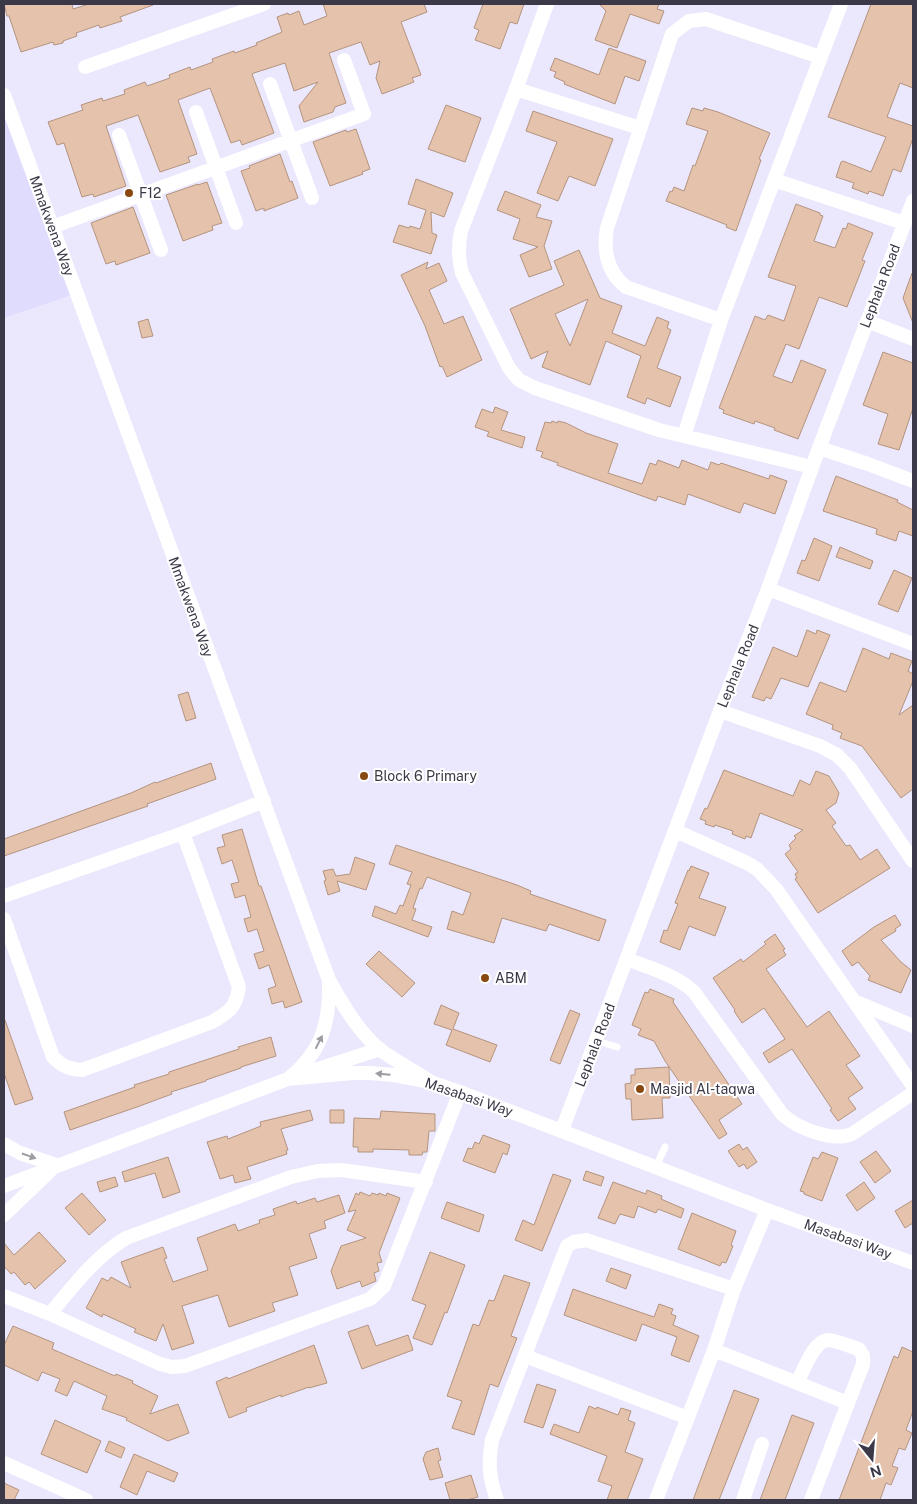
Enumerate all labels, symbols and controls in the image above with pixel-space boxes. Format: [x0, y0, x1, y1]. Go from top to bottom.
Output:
street label: Mmakwena Way [26, 174, 78, 279]
place label: F12 [139, 185, 161, 201]
marker: F12 [123, 187, 135, 199]
street label: Lephala Road [857, 242, 903, 330]
street label: Mmakwena Way [165, 555, 217, 660]
street label: Lephala Road [714, 622, 762, 710]
place label: Block 6 Primary [374, 768, 478, 784]
marker: Block 6 Primary [358, 770, 370, 782]
place label: ABM [495, 970, 527, 986]
marker: ABM [479, 972, 491, 984]
street label: Lephala Road [572, 1001, 618, 1089]
one-way arrow [315, 1035, 323, 1049]
one-way arrow [375, 1070, 391, 1078]
street label: Masabasi Way [423, 1074, 516, 1120]
place label: Masjid Al-taqwa [650, 1081, 755, 1097]
marker: Masjid Al-taqwa [634, 1083, 646, 1095]
one-way arrow [22, 1152, 37, 1160]
street label: Masabasi Way [802, 1216, 895, 1262]
north arrow [847, 1434, 897, 1484]
text: N [868, 1462, 883, 1481]

